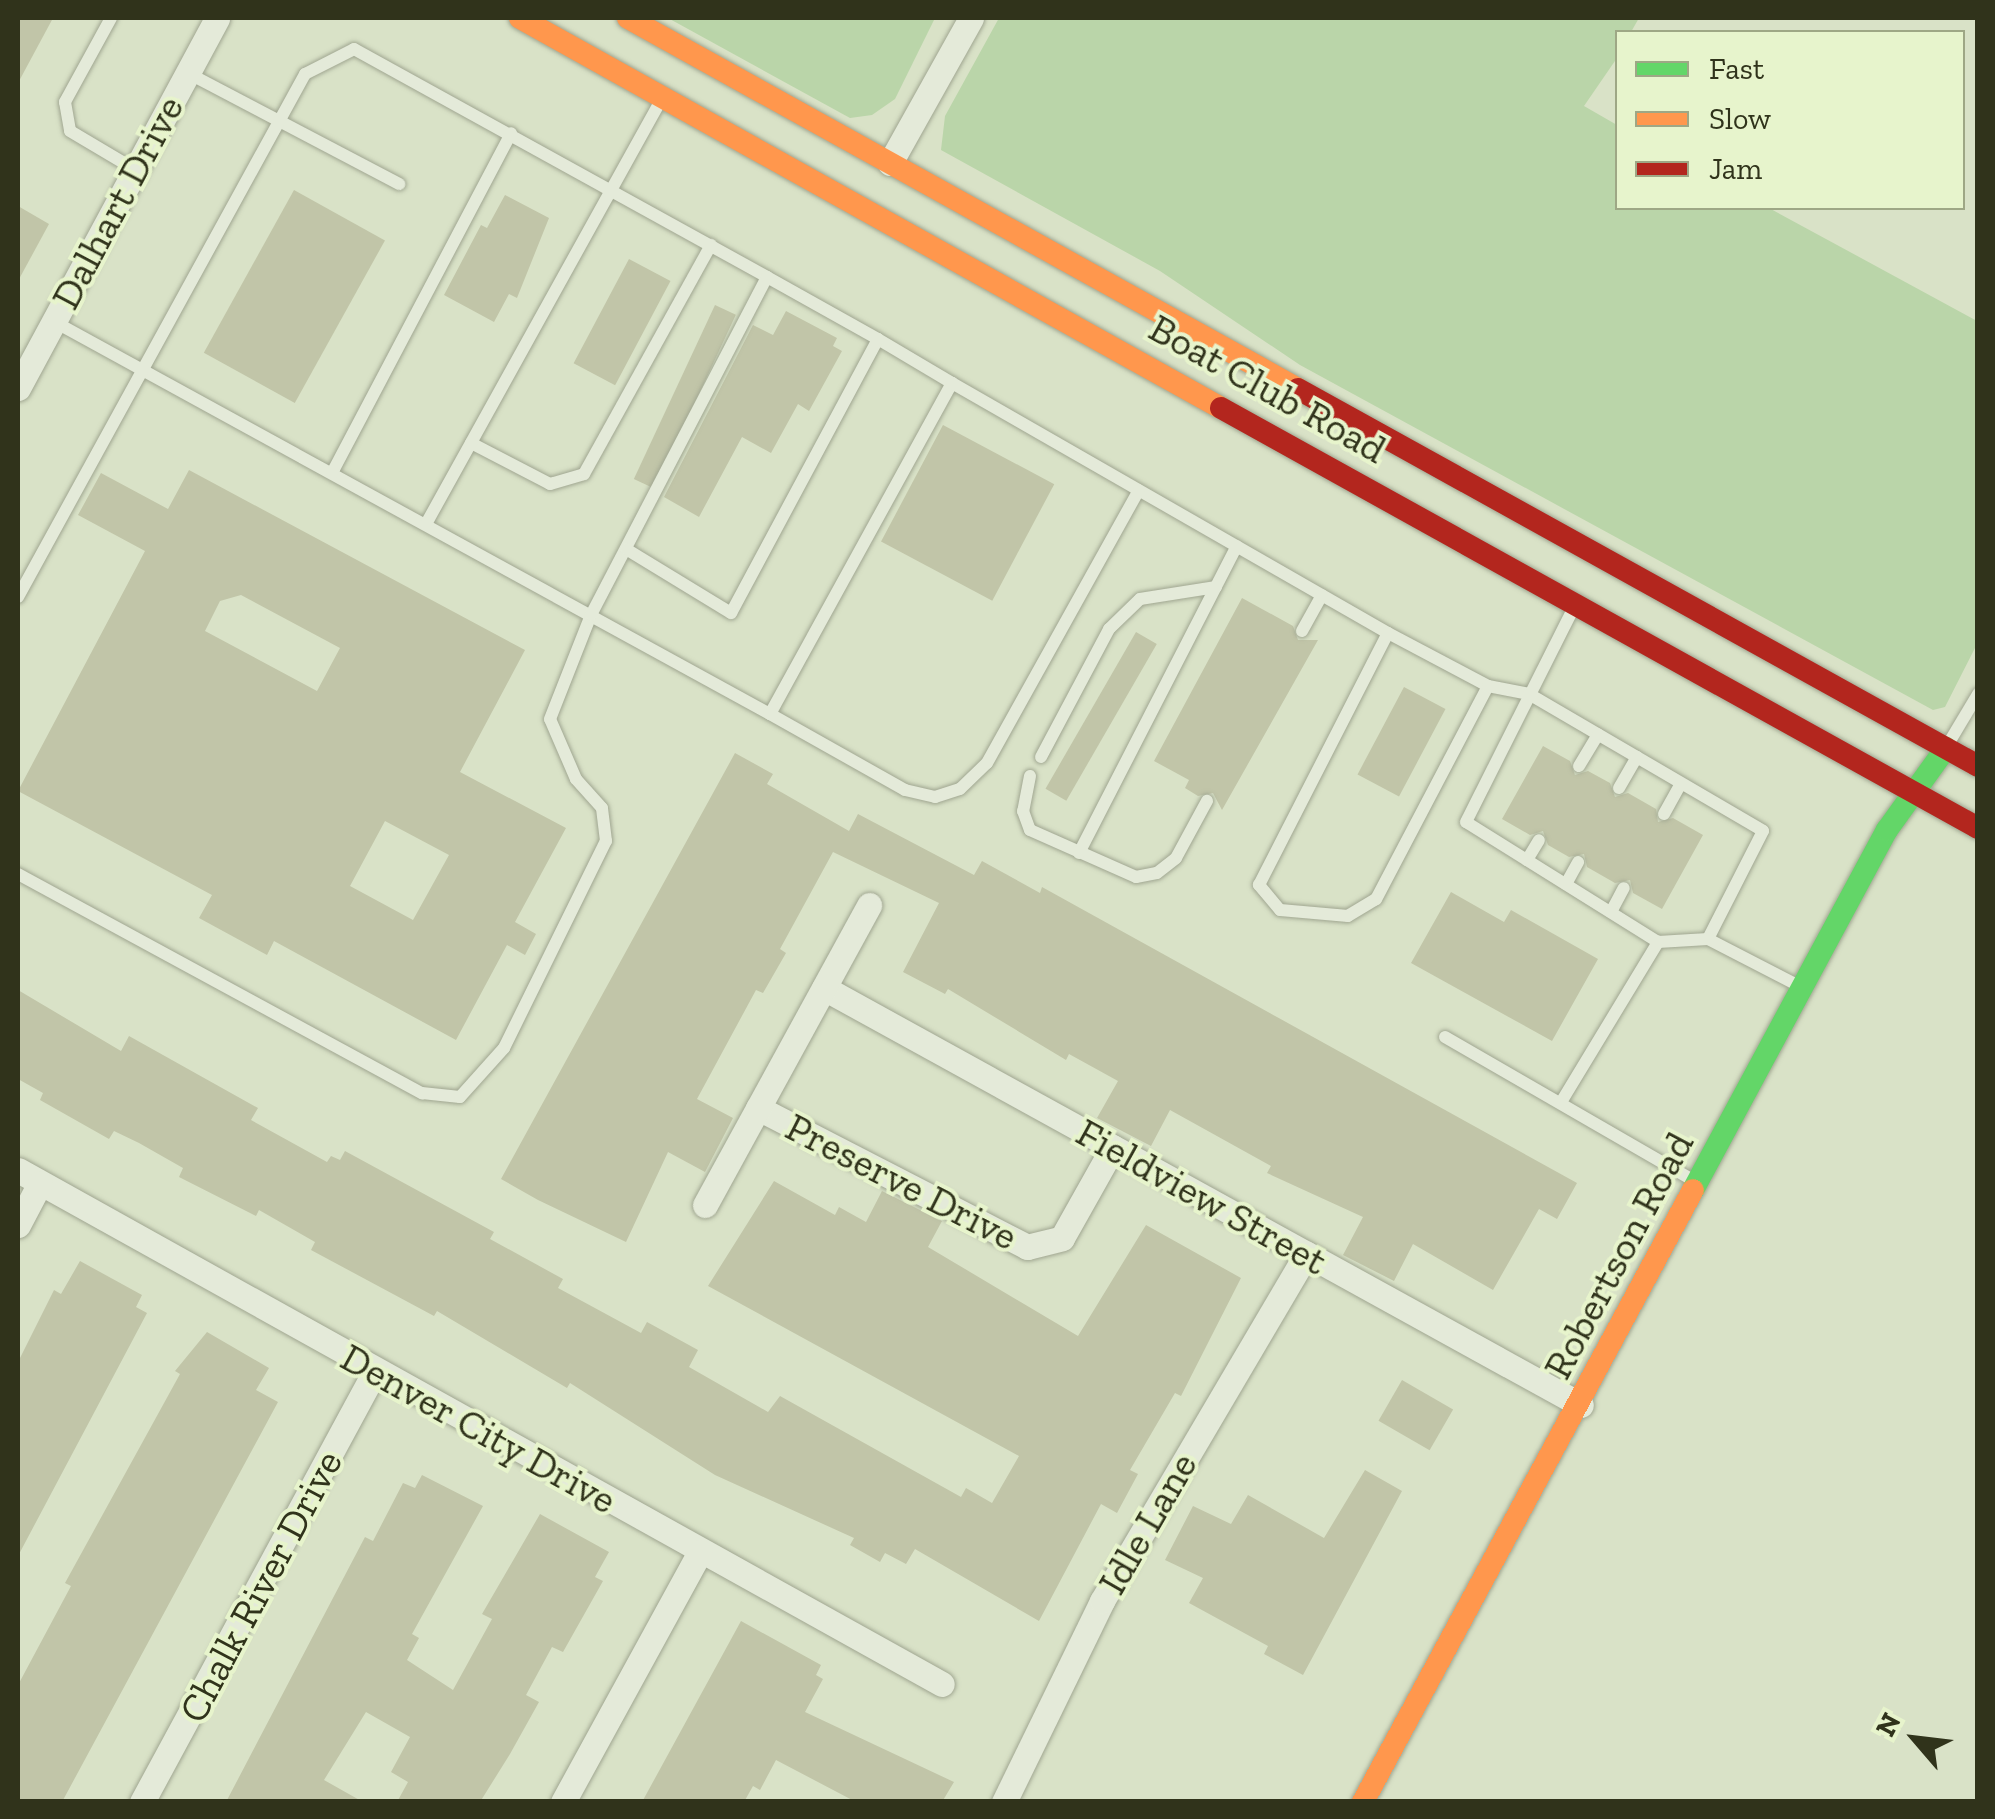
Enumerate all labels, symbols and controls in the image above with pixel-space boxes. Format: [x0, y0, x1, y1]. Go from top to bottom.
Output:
legend [1615, 30, 1965, 210]
text: Fast [1709, 51, 1764, 87]
street label: Dalhart Drive [41, 87, 193, 317]
text: Slow [1709, 101, 1771, 137]
text: Jam [1709, 151, 1762, 187]
street label: Boat Club Road [1141, 303, 1395, 473]
street label: Preserve Drive [778, 1102, 1026, 1260]
street label: Fieldview Street [1068, 1107, 1336, 1285]
street label: Robertson Road [1533, 1123, 1703, 1387]
street label: Denver City Drive [332, 1332, 626, 1524]
street label: Chalk River Drive [168, 1441, 352, 1731]
street label: Idle Lane [1087, 1444, 1207, 1602]
north arrow [1865, 1689, 1965, 1789]
text: N [1869, 1708, 1908, 1742]

